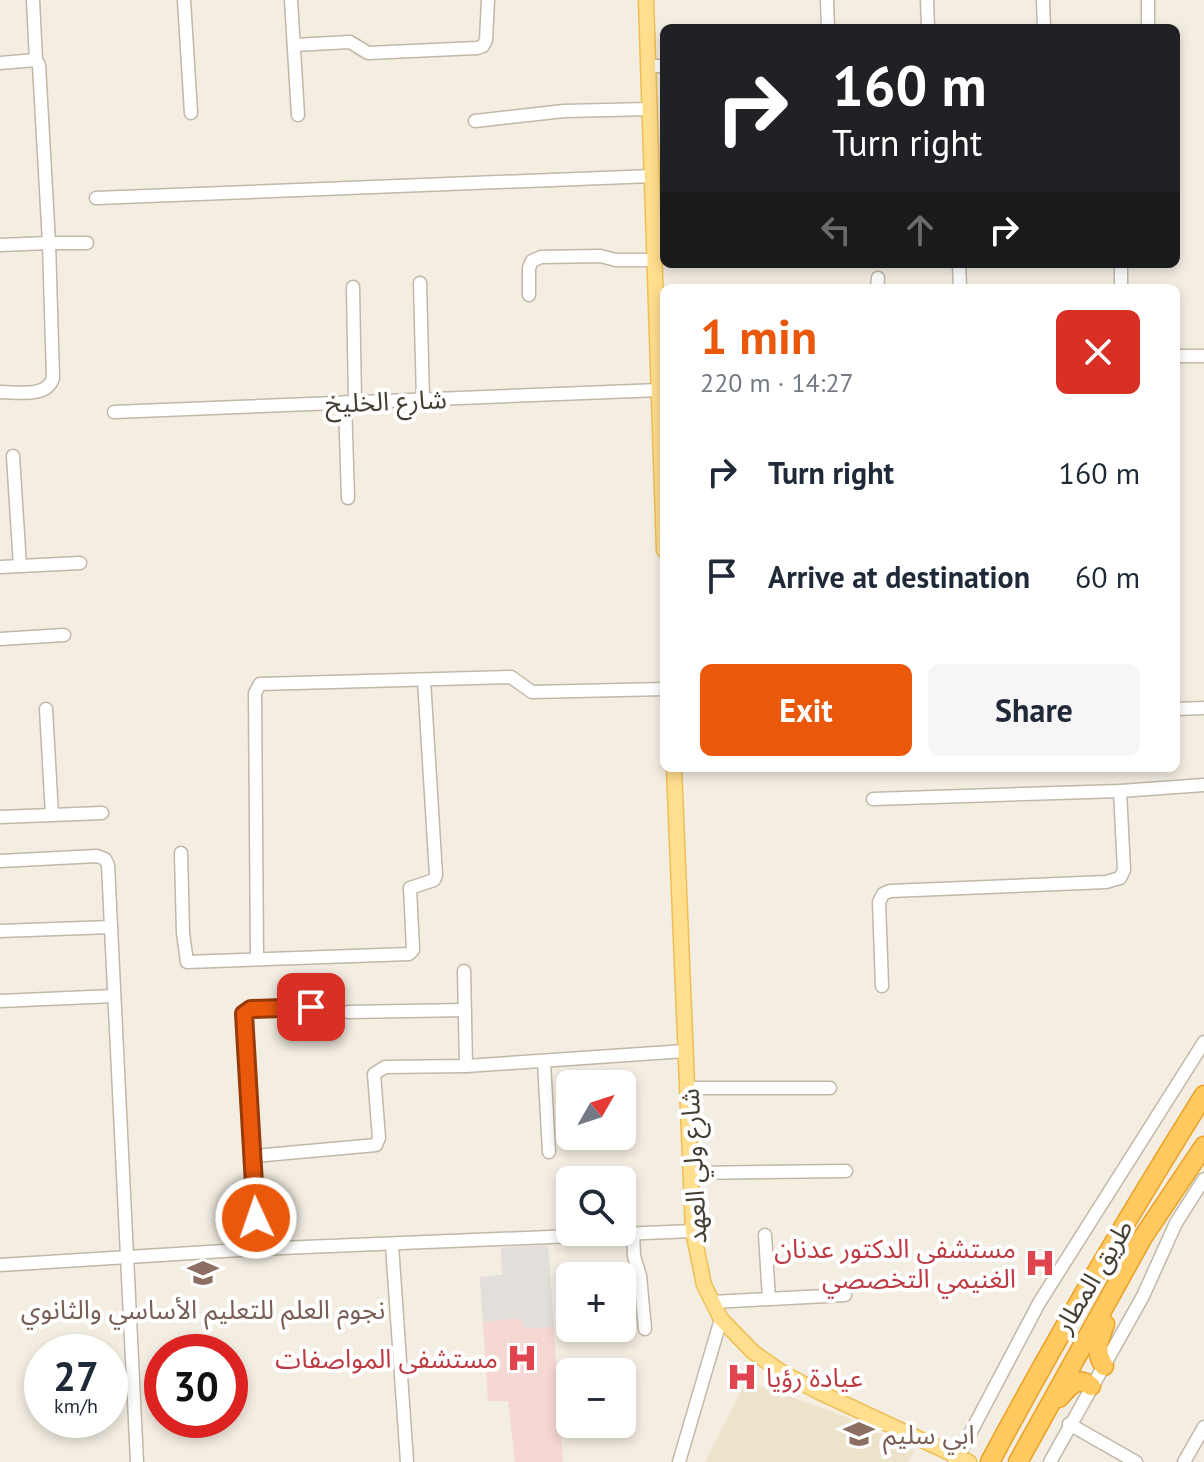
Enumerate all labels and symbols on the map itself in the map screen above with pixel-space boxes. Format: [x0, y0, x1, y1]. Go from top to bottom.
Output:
street label: شارع الخليخ [325, 382, 447, 424]
pin [277, 973, 345, 1041]
north arrow [556, 1070, 636, 1150]
street label: شارع ولي العهد [672, 1087, 718, 1245]
position arrow [214, 1176, 298, 1260]
street label: طريق المطار [1046, 1213, 1140, 1340]
place label: مستشفي الدكتور عدنان الغنيمي التخصصي [774, 1232, 1016, 1299]
hospital icon: مستشفي الدكتور عدنان الغنيمي التخصصي [1023, 1246, 1057, 1280]
school or university icon: نجوم العلم للتعليم الأساسي والثانوي [186, 1256, 220, 1290]
place label: نجوم العلم للتعليم الأساسي والثانوي [21, 1293, 385, 1330]
speed limit sign: 30 [144, 1334, 248, 1438]
hospital icon: مستشفى المواصفات [505, 1341, 539, 1375]
place label: مستشفى المواصفات [275, 1342, 498, 1375]
hospital icon: عيادة رؤيا [725, 1360, 759, 1394]
place label: عيادة رؤيا [766, 1361, 863, 1394]
school or university icon: ابي سليم [842, 1417, 876, 1451]
place label: ابي سليم [883, 1418, 975, 1455]

